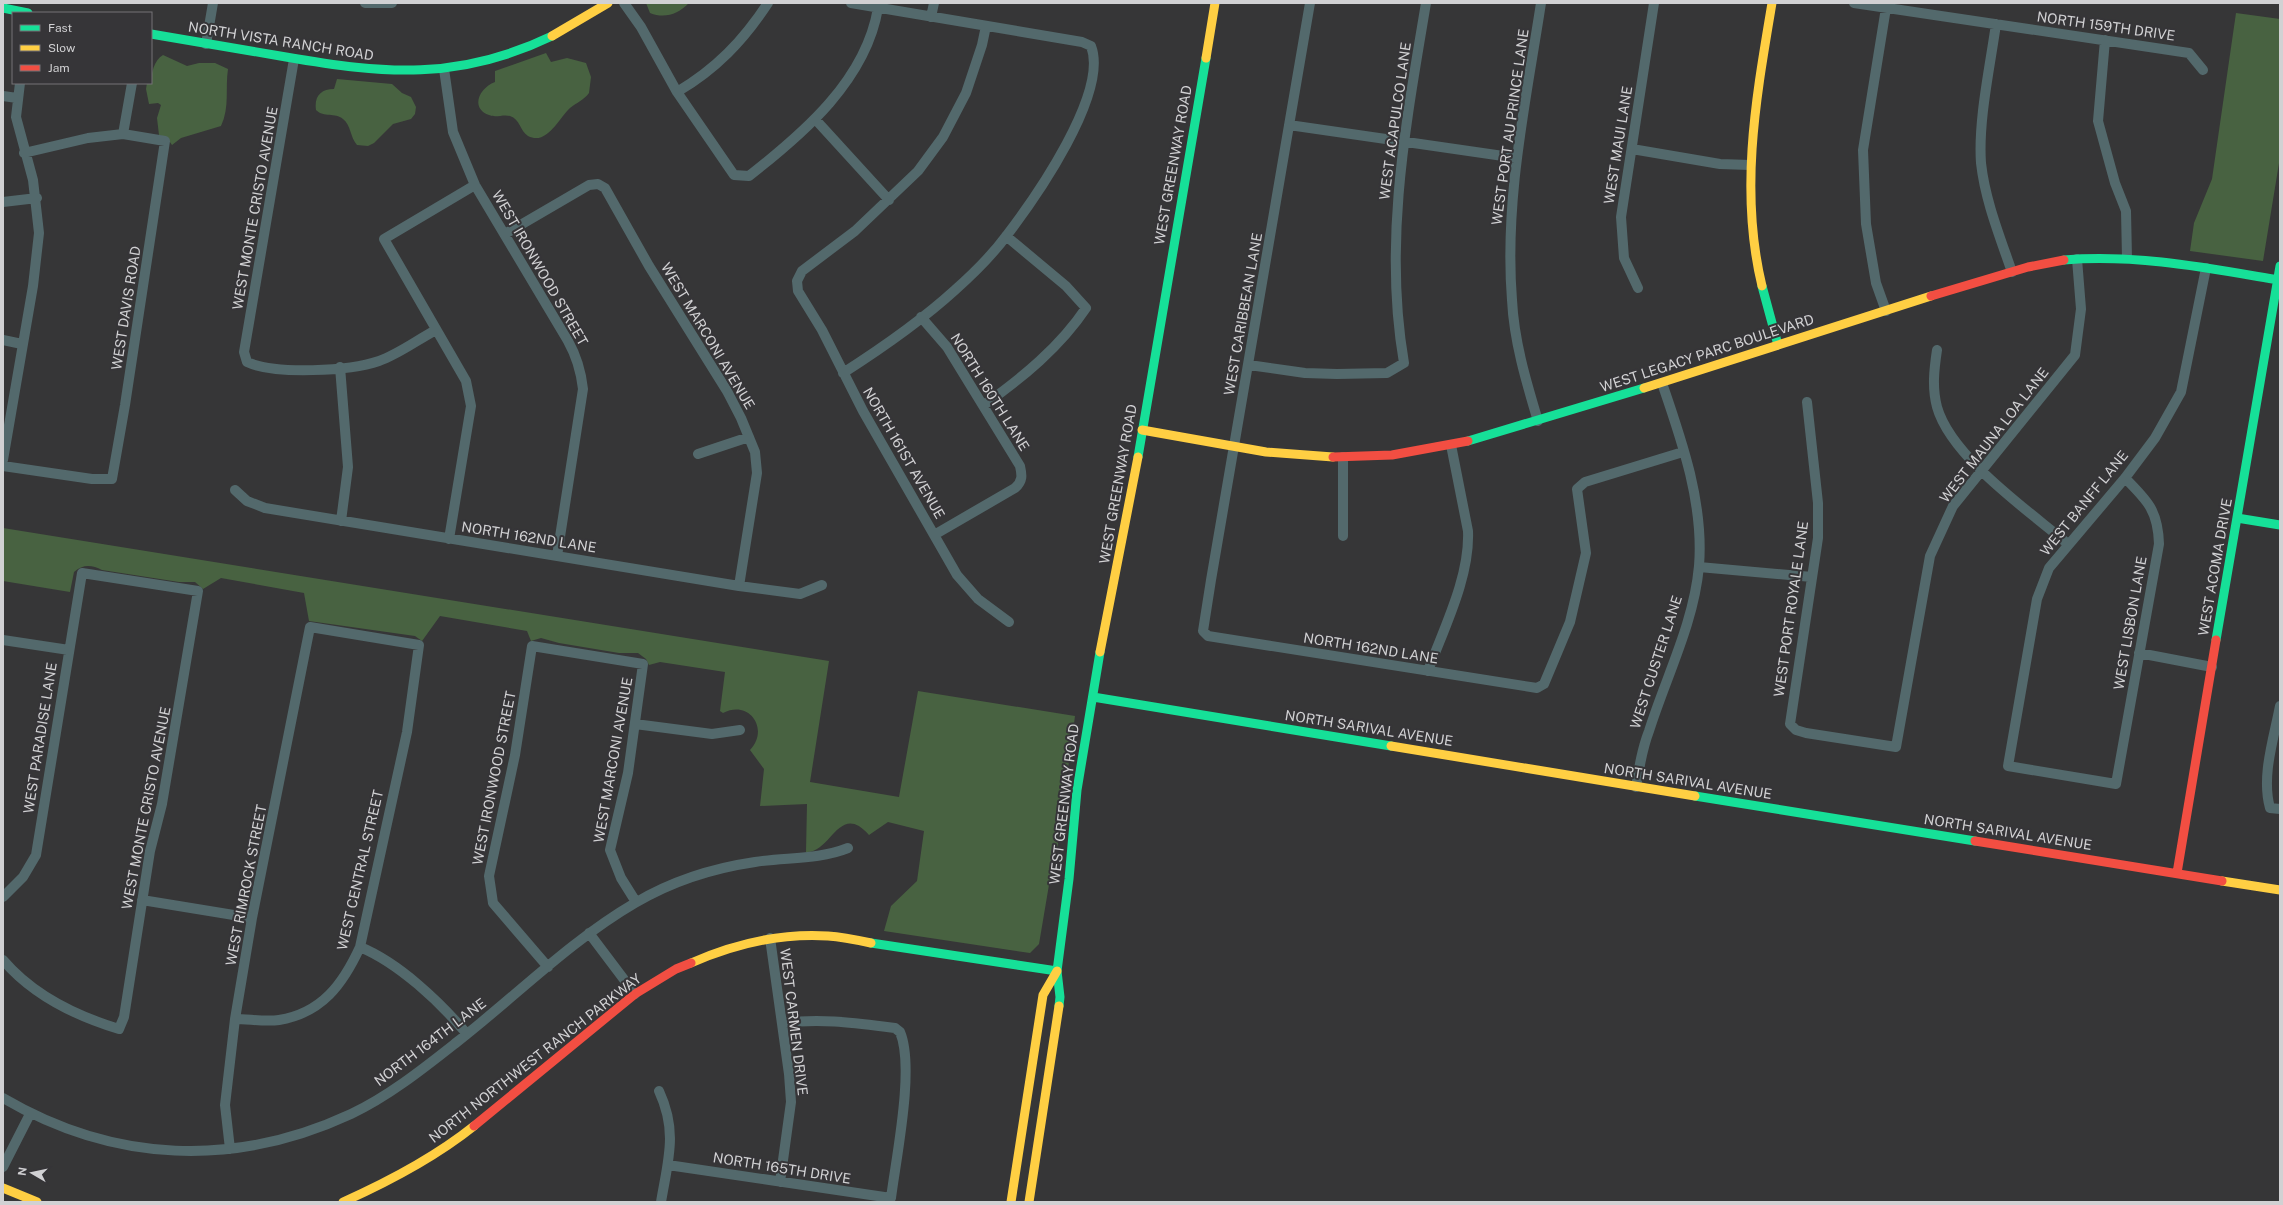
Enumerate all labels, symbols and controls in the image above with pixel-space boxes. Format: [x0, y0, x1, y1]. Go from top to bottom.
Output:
street label: NORTH 159TH DRIVE [2036, 8, 2176, 44]
legend [12, 12, 152, 84]
street label: NORTH VISTA RANCH ROAD [187, 18, 375, 64]
text: Fast [48, 21, 73, 35]
street label: WEST PORT AU PRINCE LANE [1488, 28, 1532, 226]
text: Slow [48, 41, 76, 55]
street label: WEST ACAPULCO LANE [1376, 41, 1414, 201]
text: Jam [48, 61, 70, 75]
street label: WEST GREENWAY ROAD [1151, 84, 1195, 246]
street label: WEST MAUI LANE [1601, 85, 1635, 205]
street label: WEST MONTE CRISTO AVENUE [229, 105, 281, 311]
street label: WEST IRONWOOD STREET [489, 187, 591, 349]
street label: WEST CARIBBEAN LANE [1221, 232, 1265, 396]
street label: WEST DAVIS ROAD [108, 245, 144, 371]
street label: WEST MARCONI AVENUE [658, 260, 758, 412]
street label: WEST LEGACY PARC BOULEVARD [1598, 311, 1816, 395]
street label: NORTH 160TH LANE [947, 330, 1033, 454]
street label: WEST MAUNA LOA LANE [1936, 364, 2052, 506]
street label: NORTH 161ST AVENUE [860, 384, 948, 522]
street label: WEST GREENWAY ROAD [1096, 403, 1140, 565]
street label: WEST BANFF LANE [2037, 447, 2131, 559]
street label: WEST ACOMA DRIVE [2195, 497, 2235, 637]
street label: NORTH 162ND LANE [460, 518, 598, 556]
street label: WEST PORT ROYALE LANE [1771, 520, 1811, 698]
street label: WEST LISBON LANE [2110, 555, 2150, 691]
street label: WEST CUSTER LANE [1627, 593, 1685, 731]
street label: NORTH 162ND LANE [1302, 629, 1440, 667]
street label: WEST PARADISE LANE [20, 661, 60, 815]
street label: WEST MARCONI AVENUE [591, 676, 635, 844]
street label: WEST IRONWOOD STREET [469, 690, 519, 866]
street label: WEST MONTE CRISTO AVENUE [118, 705, 174, 911]
street label: NORTH SARIVAL AVENUE [1284, 707, 1454, 749]
street label: WEST GREENWAY ROAD [1046, 723, 1082, 885]
street label: NORTH SARIVAL AVENUE [1603, 760, 1773, 802]
street label: WEST CENTRAL STREET [334, 788, 386, 952]
street label: WEST RIMROCK STREET [223, 803, 269, 967]
street label: NORTH SARIVAL AVENUE [1923, 811, 2093, 853]
street label: WEST CARMEN DRIVE [777, 947, 811, 1097]
street label: NORTH NORTHWEST RANCH PARKWAY [426, 970, 645, 1146]
street label: NORTH 164TH LANE [371, 995, 489, 1089]
street label: NORTH 165TH DRIVE [712, 1149, 852, 1187]
north arrow [12, 1153, 52, 1193]
text: N [16, 1166, 29, 1177]

